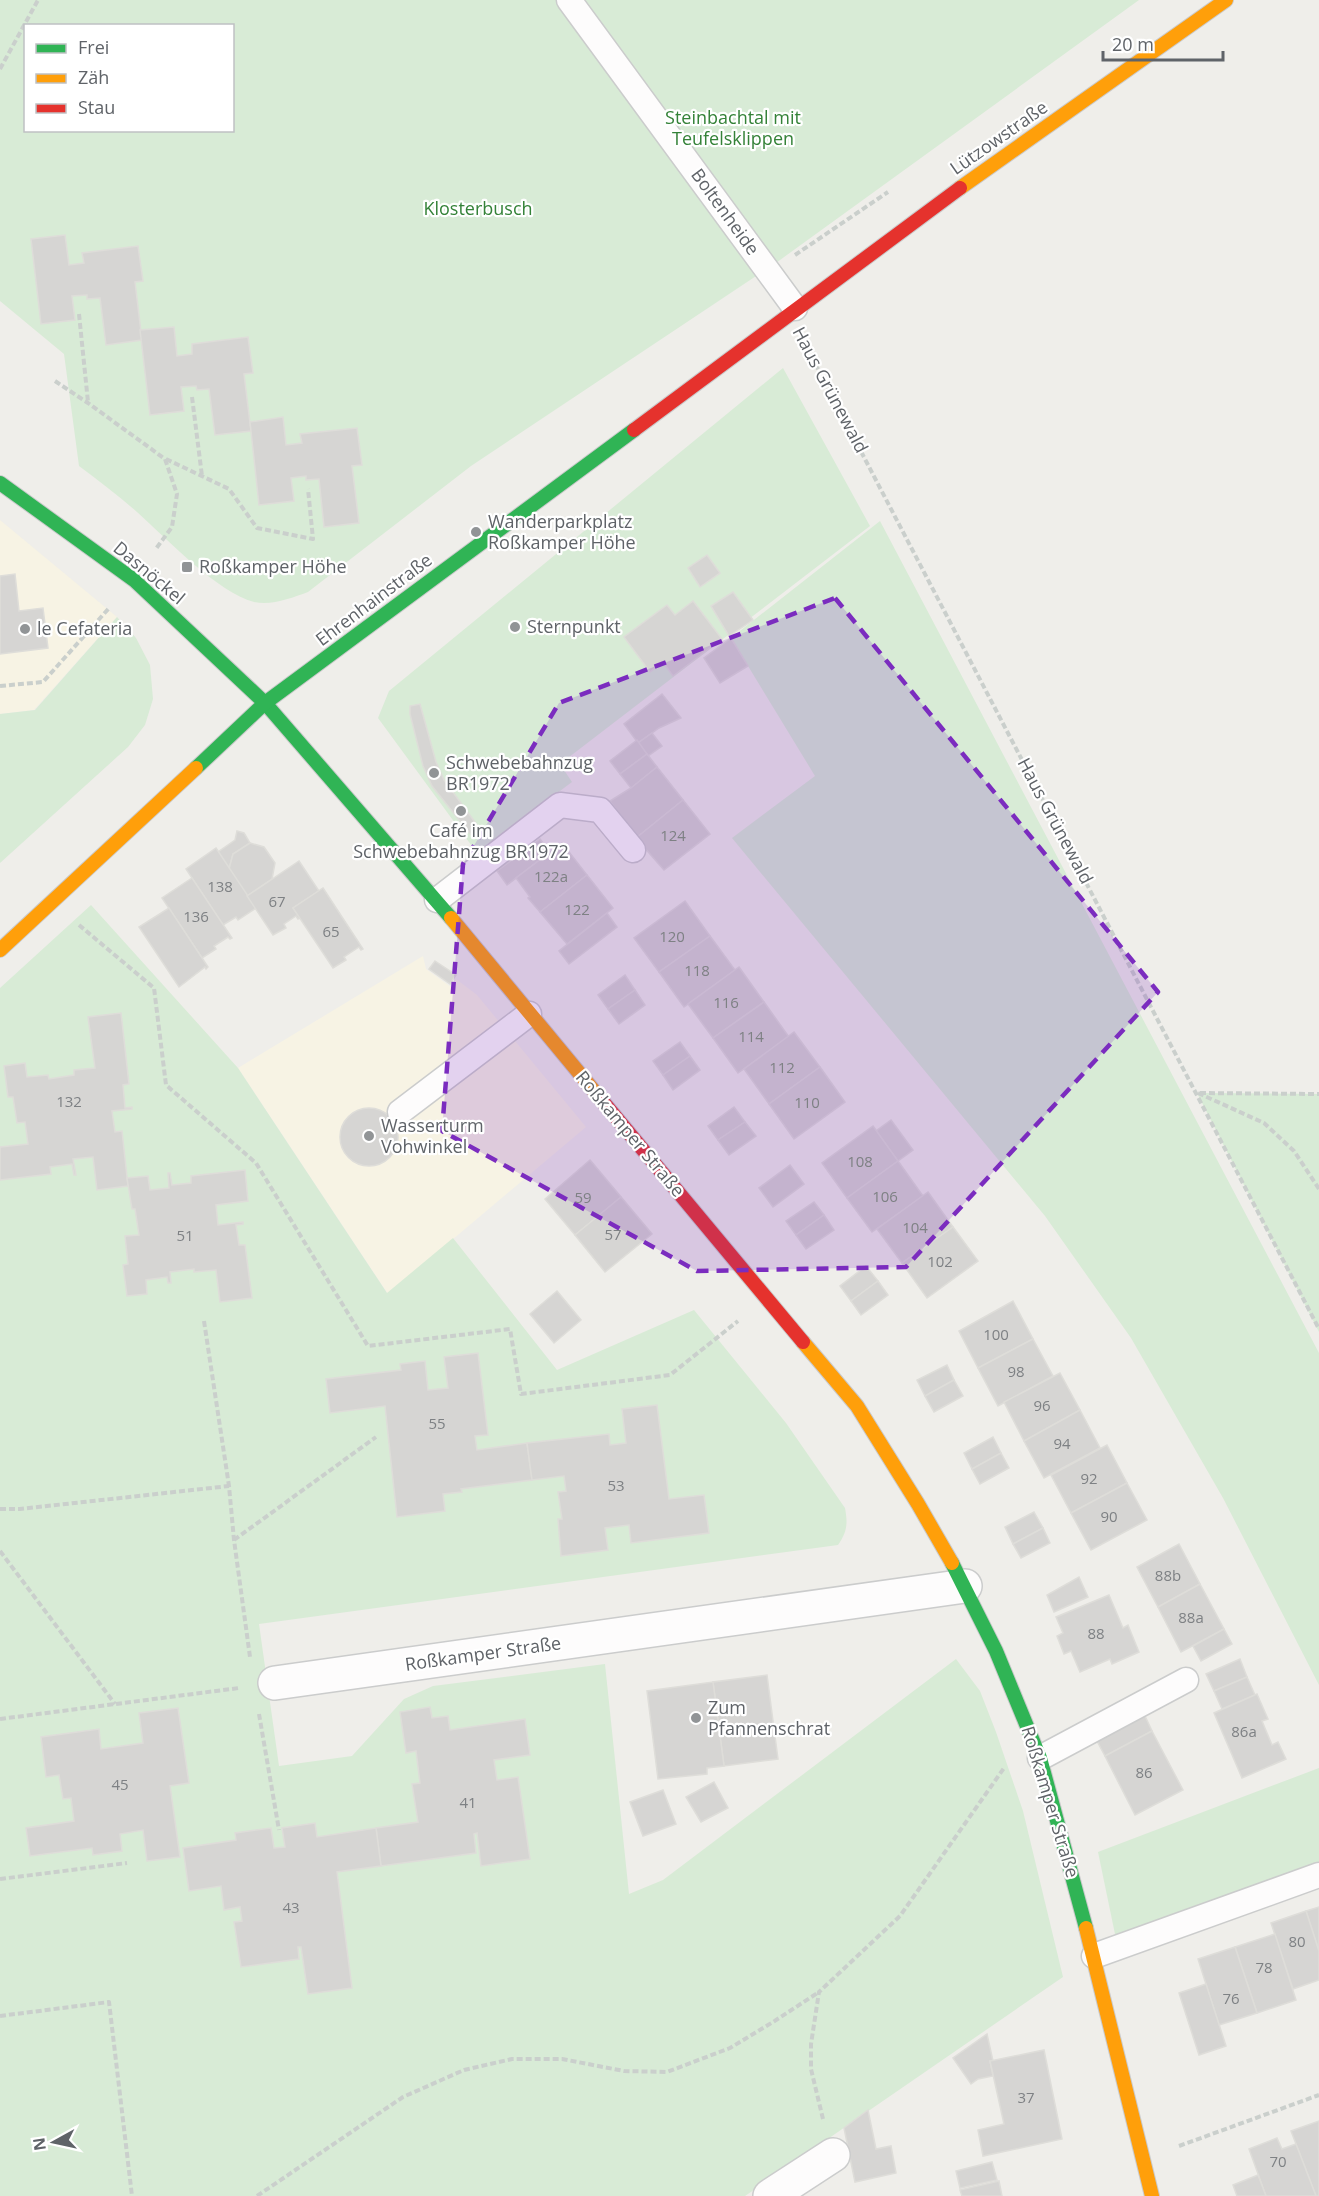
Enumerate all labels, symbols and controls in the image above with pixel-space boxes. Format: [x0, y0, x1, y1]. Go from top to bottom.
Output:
legend [24, 24, 234, 132]
scale bar [1103, 24, 1223, 62]
text: 20 m [1112, 32, 1154, 56]
text: Frei [78, 35, 109, 59]
text: Zäh [78, 65, 109, 89]
text: Stau [78, 95, 115, 119]
street label: Lützowstraße [945, 95, 1052, 180]
park label: Steinbachtal mit Teufelsklippen [665, 105, 801, 150]
street label: Boltenheide [686, 163, 765, 259]
park label: Klosterbusch [423, 196, 533, 220]
street label: Haus Grünewald [787, 322, 874, 457]
place label: Wanderparkplatz Roßkamper Höhe [488, 509, 636, 554]
marker: Wanderparkplatz Roßkamper Höhe [469, 525, 483, 539]
street label: Dasnöckel [109, 535, 190, 609]
street label: Ehrenhainstraße [310, 548, 436, 651]
place label: Roßkamper Höhe [199, 554, 347, 578]
marker: Roßkamper Höhe [180, 560, 194, 574]
place label: Sternpunkt [527, 614, 621, 638]
place label: le Cefateria [37, 616, 132, 640]
marker: Sternpunkt [508, 620, 522, 634]
marker: le Cefateria [18, 622, 32, 636]
place label: Schwebebahnzug BR1972 [446, 750, 593, 795]
street label: Haus Grünewald [1012, 753, 1099, 888]
marker: Schwebebahnzug BR1972 [427, 766, 441, 780]
marker: Café im Schwebebahnzug BR1972 [454, 804, 468, 818]
place label: Café im Schwebebahnzug BR1972 [353, 818, 569, 863]
house number: 124 [660, 825, 686, 845]
house number: 122a [534, 866, 568, 886]
house number: 138 [207, 876, 233, 896]
house number: 67 [268, 891, 286, 911]
house number: 122 [564, 899, 590, 919]
house number: 136 [183, 906, 209, 926]
house number: 65 [322, 921, 340, 941]
house number: 120 [659, 926, 685, 946]
house number: 118 [684, 960, 710, 980]
house number: 116 [713, 992, 739, 1012]
house number: 114 [738, 1026, 764, 1046]
house number: 112 [769, 1057, 795, 1077]
street label: Roßkamper Straße [571, 1065, 691, 1201]
house number: 132 [56, 1091, 82, 1111]
house number: 110 [794, 1092, 820, 1112]
place label: Wasserturm Vohwinkel [381, 1113, 484, 1158]
marker: Wasserturm Vohwinkel [362, 1129, 376, 1143]
house number: 108 [847, 1151, 873, 1171]
house number: 106 [872, 1186, 898, 1206]
house number: 59 [574, 1187, 592, 1207]
house number: 104 [902, 1217, 928, 1237]
house number: 57 [604, 1224, 622, 1244]
house number: 51 [176, 1225, 194, 1245]
house number: 102 [927, 1251, 953, 1271]
house number: 100 [983, 1324, 1009, 1344]
house number: 98 [1007, 1361, 1025, 1381]
house number: 96 [1033, 1395, 1051, 1415]
house number: 55 [428, 1413, 446, 1433]
house number: 94 [1053, 1433, 1071, 1453]
house number: 92 [1080, 1468, 1098, 1488]
house number: 53 [607, 1475, 625, 1495]
house number: 90 [1100, 1506, 1118, 1526]
house number: 88b [1155, 1565, 1181, 1585]
house number: 88a [1178, 1607, 1204, 1627]
house number: 88 [1087, 1623, 1105, 1643]
street label: Roßkamper Straße [403, 1630, 562, 1676]
place label: Zum Pfannenschrat [708, 1695, 830, 1740]
marker: Zum Pfannenschrat [689, 1711, 703, 1725]
house number: 86a [1231, 1721, 1257, 1741]
street label: Roßkamper Straße [1016, 1723, 1085, 1880]
house number: 86 [1135, 1762, 1153, 1782]
house number: 45 [111, 1774, 129, 1794]
house number: 41 [459, 1792, 477, 1812]
house number: 43 [282, 1897, 300, 1917]
house number: 80 [1288, 1931, 1306, 1951]
house number: 78 [1255, 1957, 1273, 1977]
house number: 76 [1222, 1988, 1240, 2008]
house number: 37 [1017, 2087, 1035, 2107]
north arrow [24, 2112, 84, 2172]
text: N [27, 2136, 51, 2152]
house number: 70 [1269, 2151, 1287, 2171]

